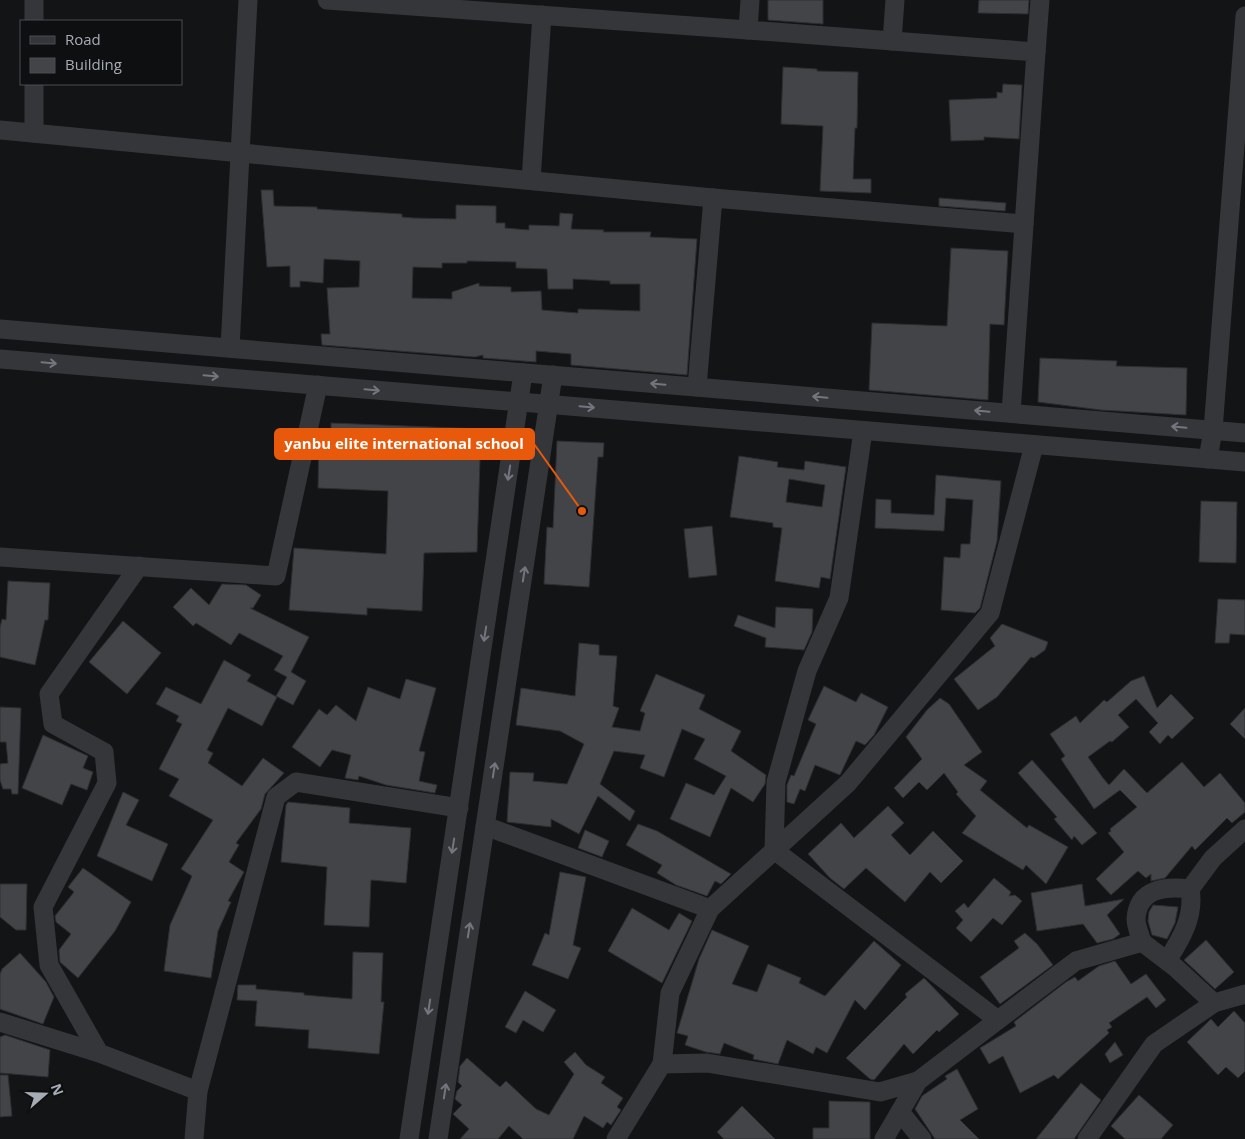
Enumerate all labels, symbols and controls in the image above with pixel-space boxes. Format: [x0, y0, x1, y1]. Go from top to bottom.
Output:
legend [20, 20, 182, 85]
text: Road [65, 29, 101, 49]
text: Building [65, 54, 122, 74]
one-way arrow [40, 358, 56, 367]
one-way arrow [202, 372, 218, 381]
one-way arrow [651, 379, 667, 389]
one-way arrow [364, 385, 380, 394]
one-way arrow [812, 393, 828, 402]
one-way arrow [578, 403, 594, 412]
one-way arrow [974, 406, 990, 415]
one-way arrow [1171, 422, 1187, 432]
callout: yanbu elite international school [275, 429, 534, 459]
text: yanbu elite international school [284, 433, 524, 453]
one-way arrow [504, 465, 514, 481]
one-way arrow [519, 567, 529, 583]
one-way arrow [480, 625, 490, 641]
one-way arrow [489, 762, 499, 778]
one-way arrow [448, 838, 458, 854]
one-way arrow [465, 923, 475, 939]
one-way arrow [423, 999, 433, 1015]
north arrow [20, 1069, 70, 1119]
text: N [47, 1081, 69, 1098]
one-way arrow [440, 1083, 450, 1099]

